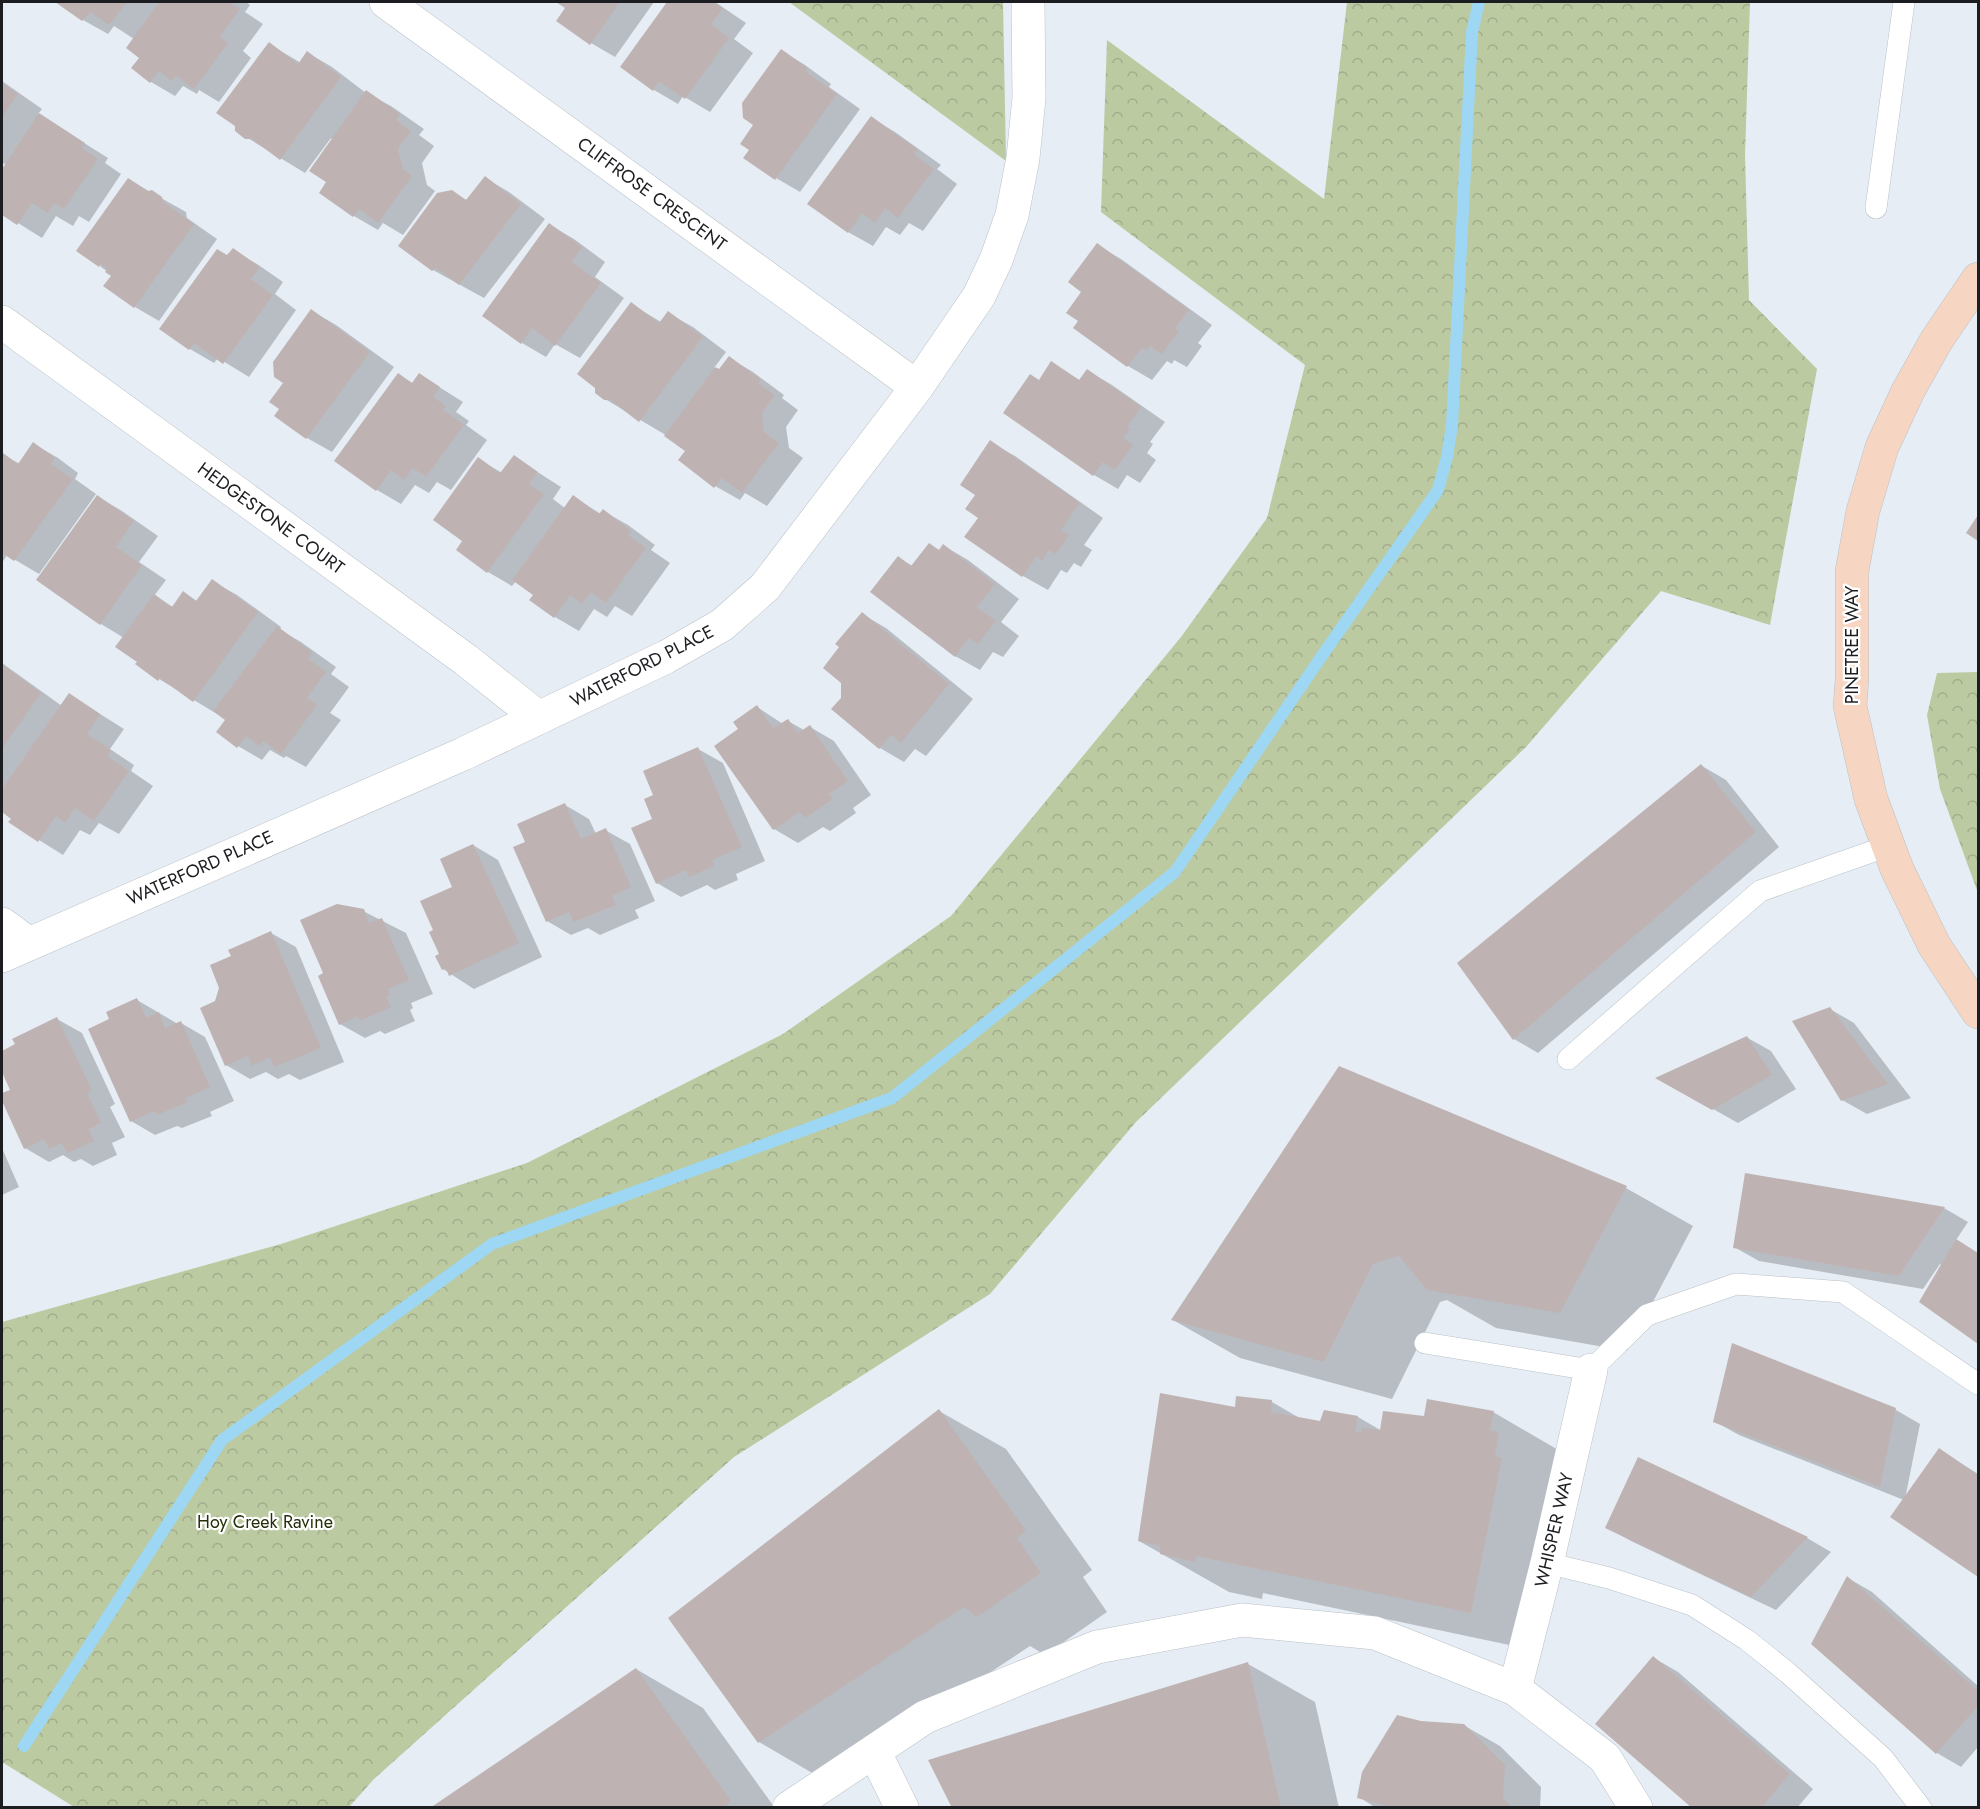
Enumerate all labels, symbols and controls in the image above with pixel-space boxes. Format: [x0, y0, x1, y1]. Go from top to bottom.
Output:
street label: CLIFFROSE CRESCENT [572, 131, 733, 258]
street label: HEDGESTONE COURT [192, 456, 350, 581]
street label: PINETREE WAY [1839, 585, 1865, 704]
street label: WATERFORD PLACE [566, 619, 718, 713]
street label: WATERFORD PLACE [123, 824, 277, 912]
street label: WHISPER WAY [1528, 1469, 1580, 1590]
park label: Hoy Creek Ravine [197, 1509, 333, 1535]

